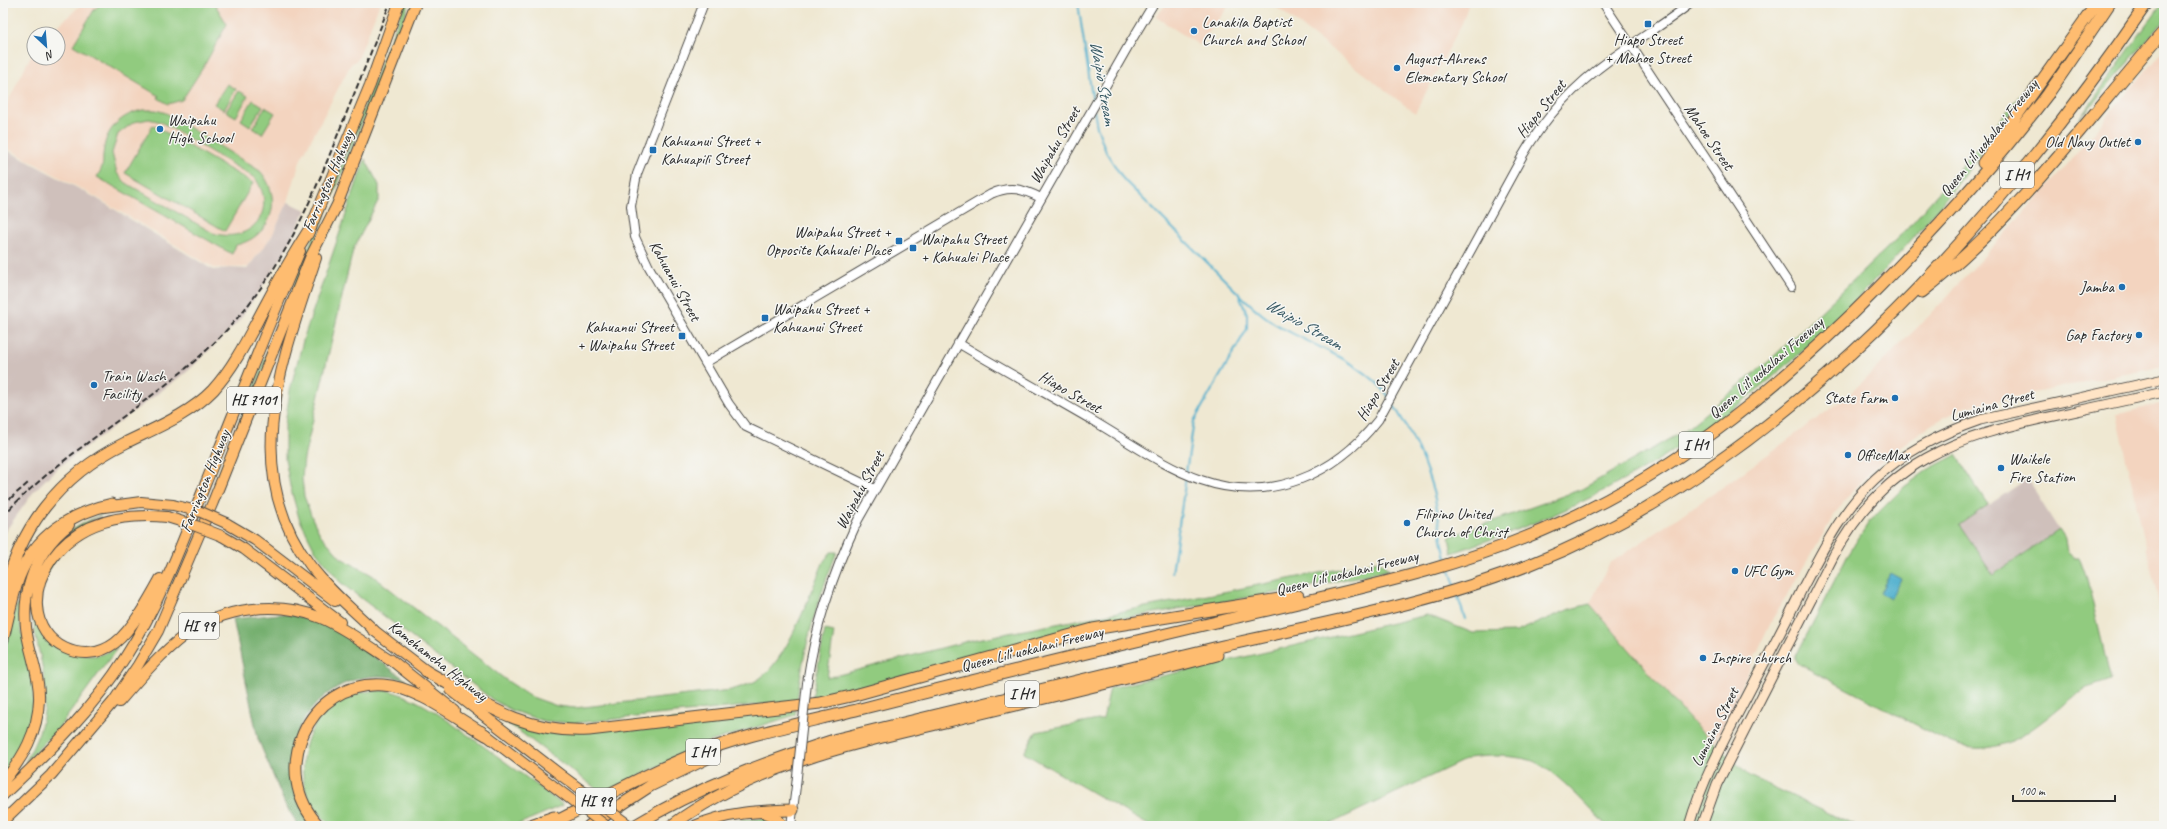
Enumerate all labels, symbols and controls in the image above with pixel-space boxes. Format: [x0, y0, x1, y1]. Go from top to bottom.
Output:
place label: Lanakila Baptist Church and School [1202, 12, 1307, 50]
marker: Hiapo Street + Mahoe Street [1643, 19, 1653, 29]
north arrow [26, 26, 66, 66]
marker: Lanakila Baptist Church and School [1189, 26, 1199, 36]
place label: Hiapo Street + Mahoe Street [1605, 30, 1693, 68]
water label: Waipio Stream [1085, 40, 1121, 128]
text: N [42, 47, 57, 64]
place label: August-Ahrens Elementary School [1405, 49, 1508, 87]
marker: August-Ahrens Elementary School [1392, 63, 1402, 73]
street label: Queen Liliʻuokalani Freeway [1935, 74, 2044, 201]
street label: Hiapo Street [1512, 75, 1571, 142]
street label: Mahoe Street [1680, 100, 1739, 175]
street label: Waipahu Street [1025, 101, 1086, 187]
place label: Waipahu High School [168, 110, 235, 148]
marker: Waipahu High School [155, 124, 165, 134]
street label: Farrington Highway [298, 126, 359, 235]
place label: Kahuanui Street + Kahuapili Street [661, 131, 762, 169]
place label: Old Navy Outlet [2045, 132, 2132, 152]
marker: Old Navy Outlet [2133, 137, 2143, 147]
marker: Kahuanui Street + Kahuapili Street [648, 145, 658, 155]
road number: I H1 [2000, 162, 2034, 188]
place label: Waipahu Street + Opposite Kahualei Place [766, 222, 893, 260]
place label: Waipahu Street + Kahualei Place [921, 229, 1010, 267]
marker: Waipahu Street + Opposite Kahualei Place [894, 236, 904, 246]
street label: Kahuanui Street [645, 237, 706, 326]
marker: Waipahu Street + Kahualei Place [908, 243, 918, 253]
place label: Jamba [2079, 277, 2116, 297]
marker: Jamba [2117, 282, 2127, 292]
water label: Waipio Stream [1262, 294, 1347, 355]
place label: Waipahu Street + Kahuanui Street [773, 299, 871, 337]
street label: Queen Liliʻuokalani Freeway [1704, 312, 1829, 423]
marker: Waipahu Street + Kahuanui Street [760, 313, 770, 323]
place label: Kahuanui Street + Waipahu Street [577, 317, 676, 355]
place label: Gap Factory [2065, 325, 2133, 345]
marker: Gap Factory [2134, 330, 2144, 340]
marker: Kahuanui Street + Waipahu Street [677, 331, 687, 341]
street label: Hiapo Street [1352, 354, 1405, 425]
place label: Train Wash Facility [102, 366, 167, 404]
street label: Hiapo Street [1035, 366, 1106, 419]
marker: Train Wash Facility [89, 380, 99, 390]
street label: Lumiaina Street [1948, 384, 2038, 426]
road number: HI 7101 [227, 387, 281, 413]
place label: State Farm [1824, 388, 1889, 408]
marker: State Farm [1890, 393, 1900, 403]
street label: Farrington Highway [175, 426, 235, 535]
road number: I H1 [1679, 432, 1713, 458]
place label: OfficeMax [1856, 445, 1910, 465]
street label: Waipahu Street [831, 446, 890, 533]
place label: Waikele Fire Station [2009, 449, 2076, 487]
marker: OfficeMax [1843, 450, 1853, 460]
marker: Waikele Fire Station [1996, 463, 2006, 473]
place label: Filipino United Church of Christ [1415, 504, 1510, 542]
marker: Filipino United Church of Christ [1402, 518, 1412, 528]
street label: Queen Liliʻuokalani Freeway [1274, 545, 1422, 600]
place label: UFC Gym [1743, 561, 1794, 581]
marker: UFC Gym [1730, 566, 1740, 576]
road number: HI 99 [179, 613, 219, 639]
street label: Kamehameha Highway [385, 616, 493, 707]
street label: Queen Liliʻuokalani Freeway [959, 621, 1107, 676]
place label: Inspire church [1711, 648, 1792, 668]
marker: Inspire church [1698, 653, 1708, 663]
road number: I H1 [1005, 681, 1039, 707]
street label: Lumiaina Street [1687, 683, 1744, 770]
road number: I H1 [686, 739, 720, 765]
scale bar [2013, 777, 2115, 803]
text: 100 m [2019, 783, 2046, 799]
road number: HI 99 [576, 788, 616, 814]

